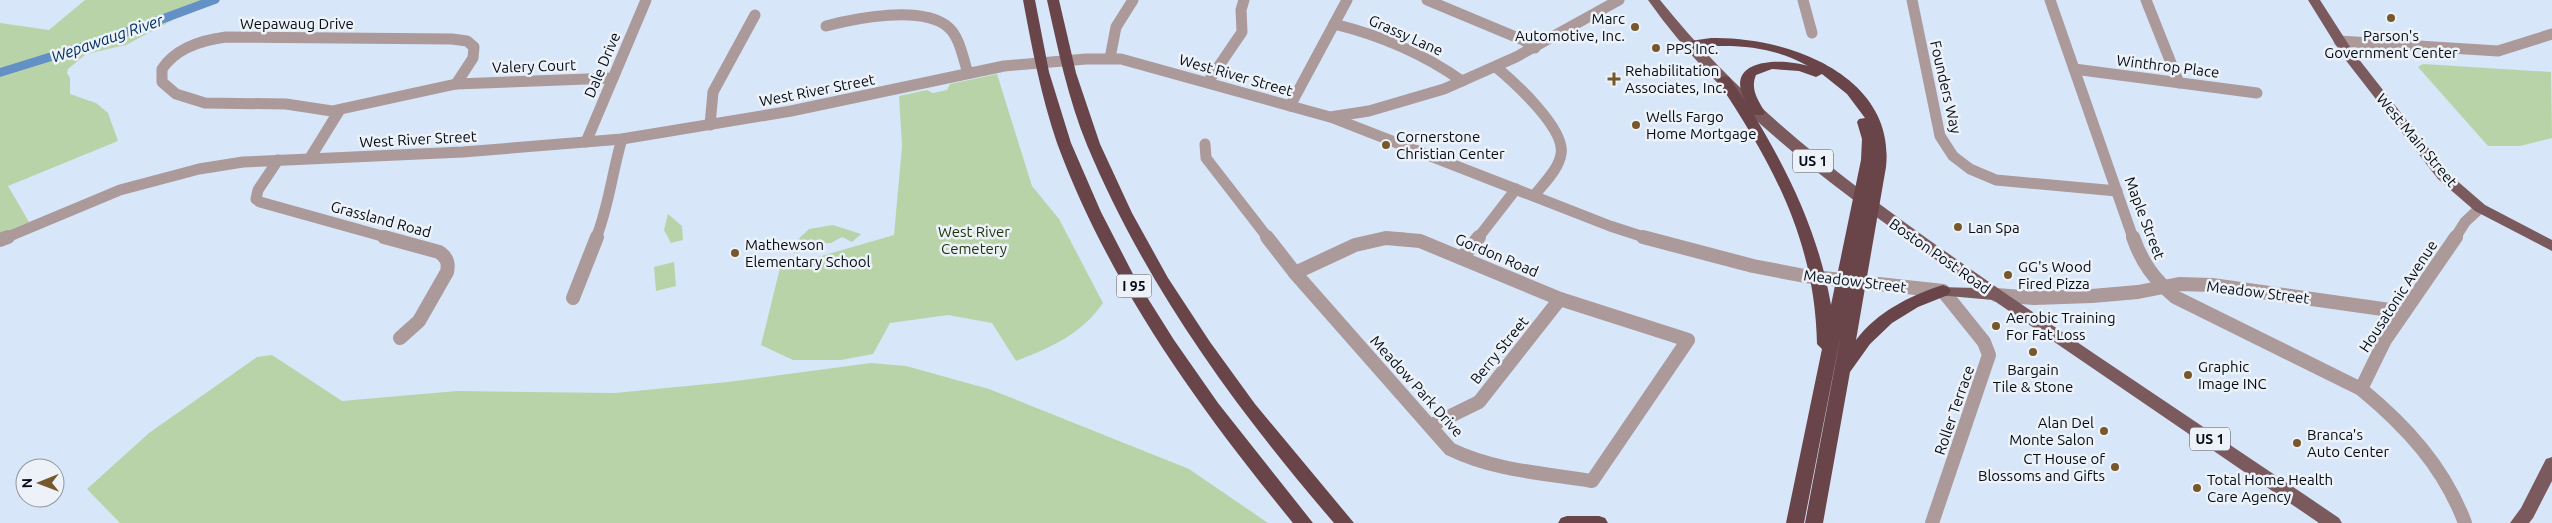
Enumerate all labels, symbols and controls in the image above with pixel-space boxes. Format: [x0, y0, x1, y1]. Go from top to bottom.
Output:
water label: Wepawaug River [49, 10, 166, 66]
place label: Marc Automotive, Inc. [1515, 10, 1625, 44]
street label: Grassy Lane [1366, 11, 1446, 59]
marker: Parson's Government Center [2385, 12, 2397, 24]
street label: Wepawaug Drive [240, 15, 354, 32]
marker: Marc Automotive, Inc. [1629, 21, 1641, 33]
place label: Parson's Government Center [2324, 27, 2458, 61]
street label: Dale Drive [581, 30, 623, 100]
street label: Founders Way [1927, 39, 1965, 135]
place label: PPS Inc. [1666, 40, 1718, 57]
marker: PPS Inc. [1650, 42, 1662, 54]
street label: West River Street [1177, 51, 1295, 99]
street label: Winthrop Place [2116, 51, 2220, 81]
street label: Valery Court [492, 56, 576, 76]
place label: Rehabilitation Associates, Inc. [1625, 62, 1726, 96]
street label: West River Street [758, 70, 876, 110]
marker: Rehabilitation Associates, Inc. [1607, 72, 1621, 86]
street label: West Main Street [2373, 90, 2461, 190]
place label: Wells Fargo Home Mortgage [1646, 108, 1757, 142]
marker: Wells Fargo Home Mortgage [1630, 119, 1642, 131]
street label: West River Street [359, 127, 477, 151]
place label: Cornerstone Christian Center [1396, 128, 1505, 162]
marker: Cornerstone Christian Center [1380, 139, 1392, 151]
road number: US 1 [1793, 150, 1833, 172]
street label: Maple Street [2121, 174, 2169, 262]
street label: Grassland Road [329, 197, 433, 241]
street label: Boston Post Road [1886, 215, 1994, 297]
place label: Lan Spa [1968, 219, 2020, 236]
marker: Lan Spa [1952, 221, 1964, 233]
park label: West River Cemetery [938, 223, 1010, 257]
street label: Gordon Road [1453, 230, 1541, 280]
place label: Mathewson Elementary School [745, 236, 871, 270]
street label: Housatonic Avenue [2356, 237, 2440, 355]
marker: Mathewson Elementary School [729, 247, 741, 259]
place label: GG's Wood Fired Pizza [2018, 258, 2091, 292]
street label: Meadow Street [1803, 266, 1908, 296]
marker: GG's Wood Fired Pizza [2002, 269, 2014, 281]
road number: I 95 [1116, 274, 1152, 298]
street label: Meadow Street [2206, 277, 2311, 307]
place label: Aerobic Training For Fat Loss [2006, 309, 2116, 343]
street label: Berry Street [1467, 313, 1531, 387]
marker: Aerobic Training For Fat Loss [1990, 320, 2002, 332]
street label: Meadow Park Drive [1367, 332, 1467, 440]
marker: Bargain Tile & Stone [2027, 346, 2039, 358]
place label: Graphic Image INC [2198, 358, 2267, 392]
place label: Bargain Tile & Stone [1993, 361, 2073, 395]
street label: Roller Terrace [1931, 363, 1977, 457]
marker: Graphic Image INC [2182, 369, 2194, 381]
place label: Alan Del Monte Salon [2009, 414, 2094, 448]
marker: Alan Del Monte Salon [2098, 425, 2110, 437]
place label: Branca's Auto Center [2307, 426, 2390, 460]
road number: US 1 [2190, 428, 2230, 450]
marker: Branca's Auto Center [2291, 437, 2303, 449]
place label: CT House of Blossoms and Gifts [1978, 450, 2105, 484]
north arrow [15, 458, 65, 508]
marker: CT House of Blossoms and Gifts [2109, 461, 2121, 473]
place label: Total Home Health Care Agency [2207, 471, 2333, 505]
text: N [19, 478, 35, 489]
marker: Total Home Health Care Agency [2191, 482, 2203, 494]

